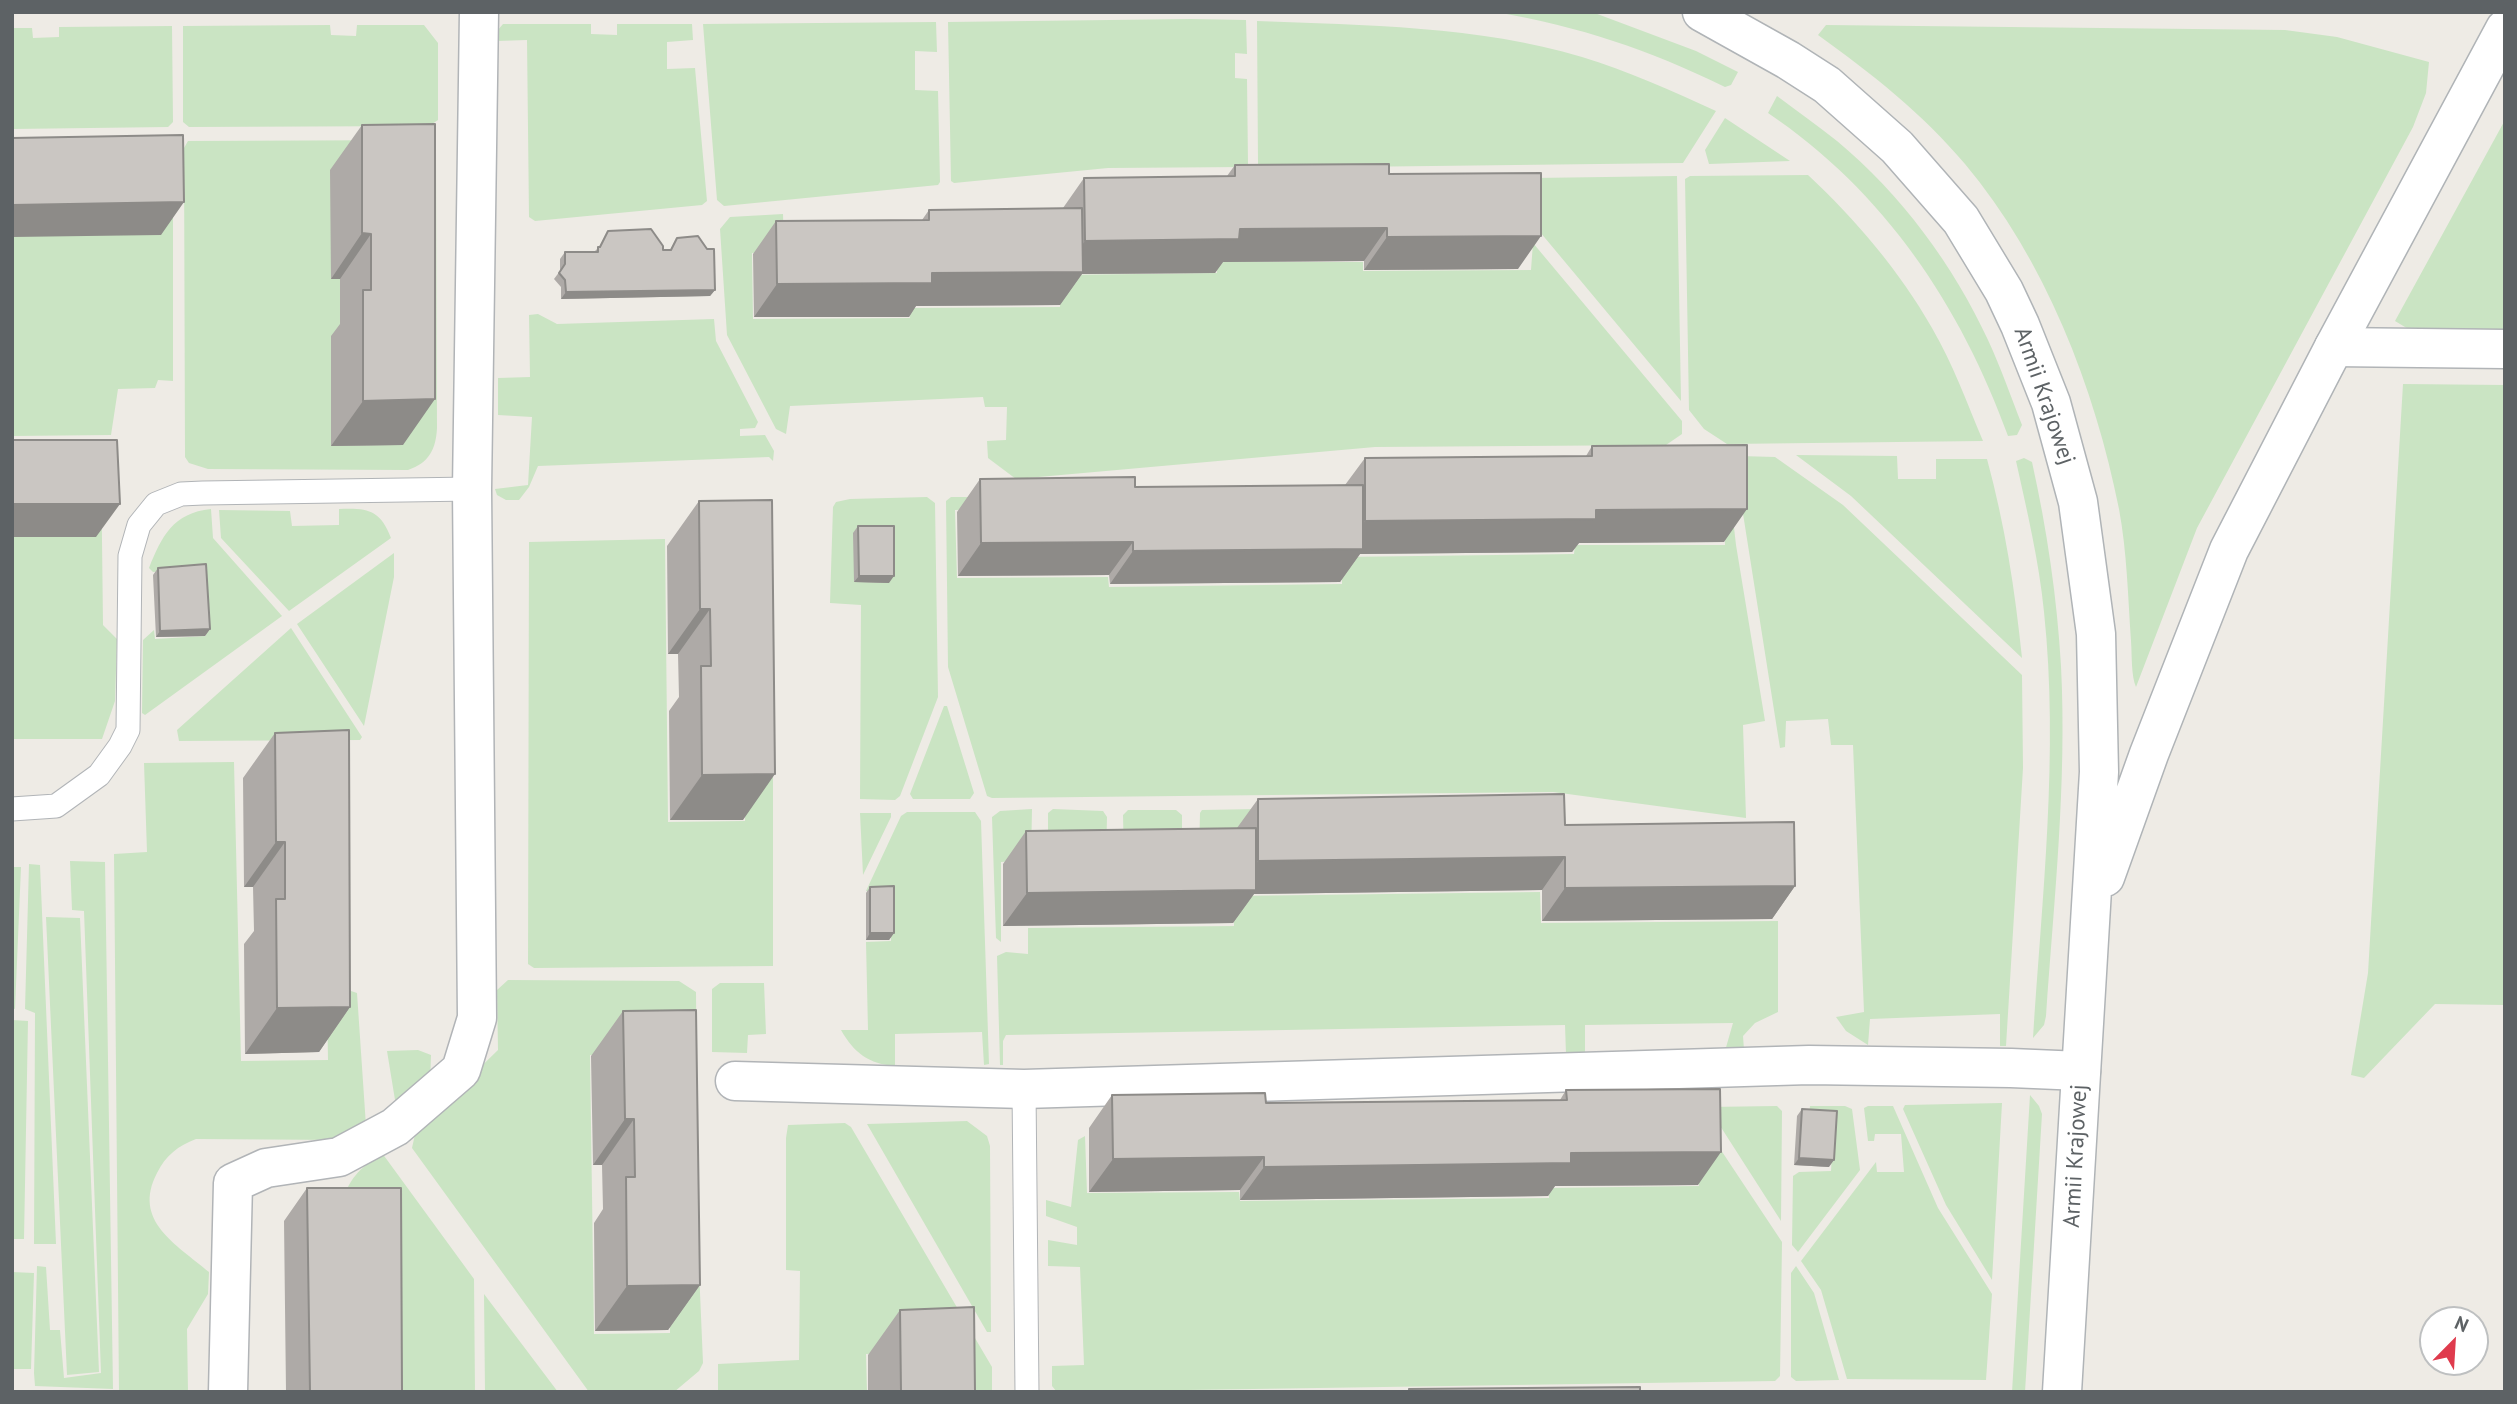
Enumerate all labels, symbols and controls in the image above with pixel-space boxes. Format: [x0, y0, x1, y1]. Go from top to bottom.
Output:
street label: Armii Krajowej [2008, 324, 2080, 468]
street label: Armii Krajowej [2058, 1084, 2094, 1228]
north arrow [2419, 1306, 2489, 1376]
text: N [2451, 1310, 2472, 1337]

